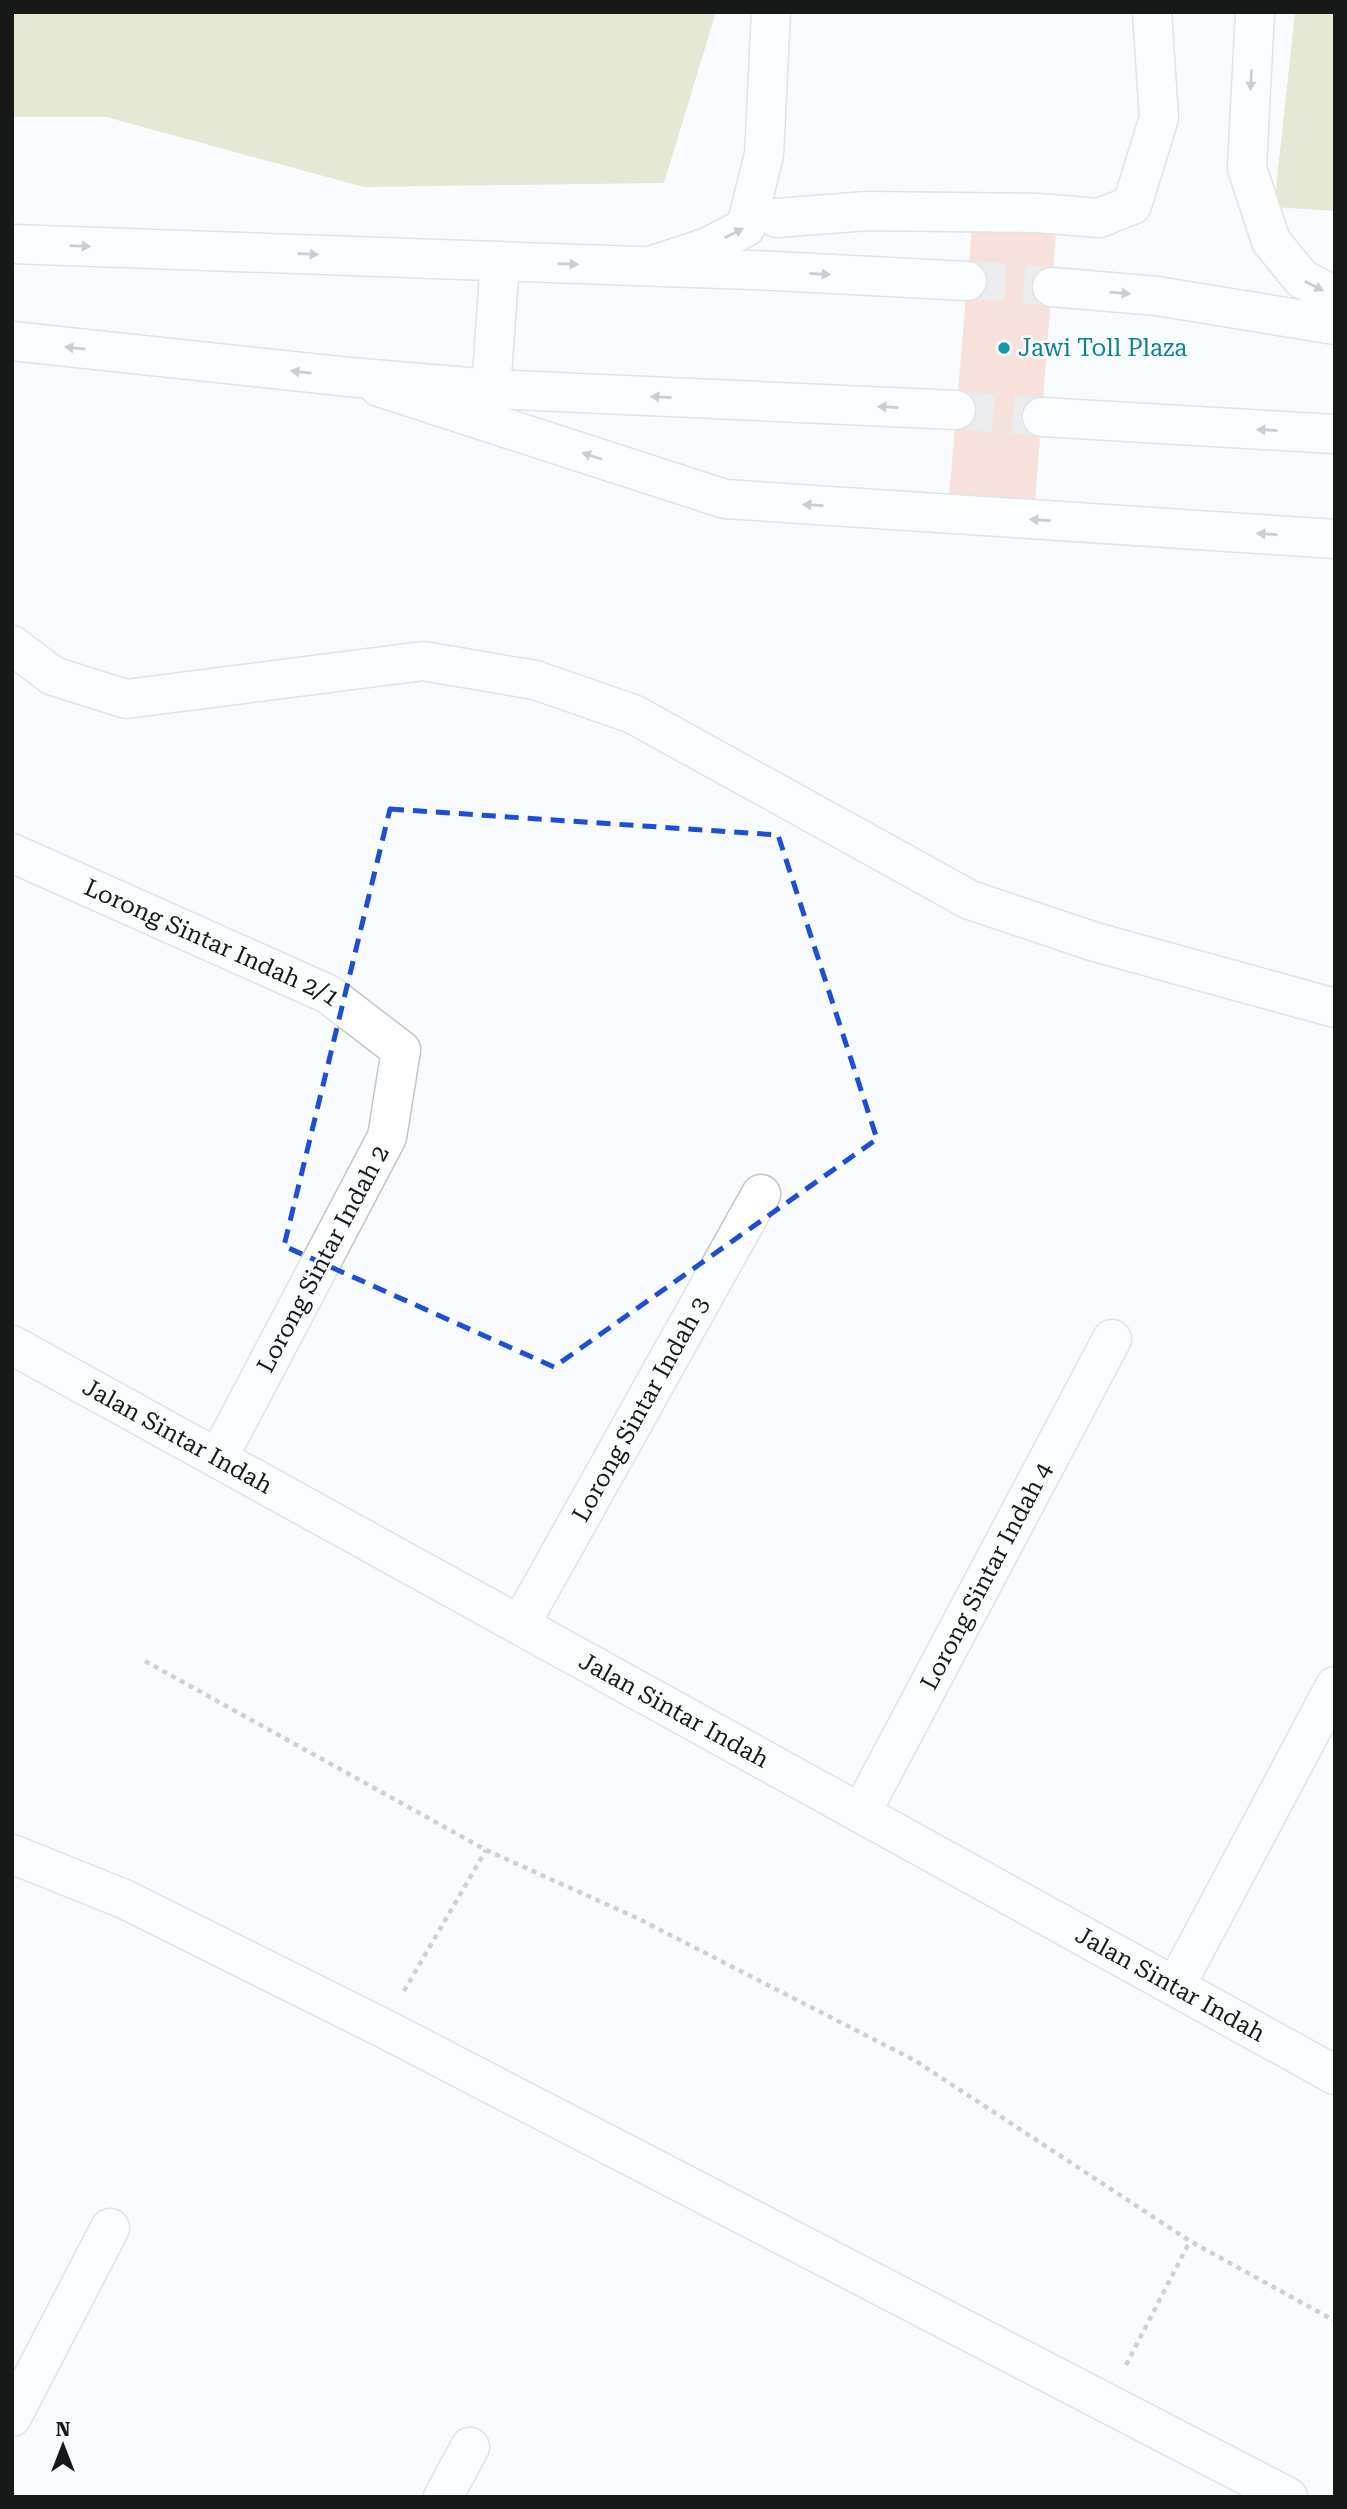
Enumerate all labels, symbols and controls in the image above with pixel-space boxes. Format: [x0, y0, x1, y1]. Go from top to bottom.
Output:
one-way arrow [1246, 70, 1257, 92]
one-way arrow [724, 228, 744, 239]
one-way arrow [70, 241, 92, 252]
one-way arrow [297, 249, 319, 260]
one-way arrow [557, 258, 579, 269]
one-way arrow [809, 268, 831, 279]
one-way arrow [1304, 280, 1324, 291]
one-way arrow [1109, 288, 1131, 299]
place label: Jawi Toll Plaza [1018, 334, 1187, 362]
marker: Jawi Toll Plaza [996, 340, 1012, 356]
one-way arrow [63, 342, 85, 353]
one-way arrow [290, 366, 312, 377]
one-way arrow [650, 391, 672, 402]
one-way arrow [877, 402, 899, 413]
one-way arrow [1255, 424, 1277, 435]
one-way arrow [581, 450, 602, 461]
one-way arrow [801, 499, 823, 510]
one-way arrow [1028, 514, 1050, 525]
one-way arrow [1255, 528, 1277, 539]
street label: Lorong Sintar Indah 2/1 [80, 873, 346, 1012]
street label: Lorong Sintar Indah 2 [251, 1141, 395, 1377]
street label: Lorong Sintar Indah 3 [567, 1292, 715, 1527]
street label: Jalan Sintar Indah [78, 1373, 277, 1500]
street label: Lorong Sintar Indah 4 [915, 1457, 1058, 1695]
street label: Jalan Sintar Indah [574, 1647, 774, 1774]
street label: Jalan Sintar Indah [1071, 1921, 1270, 2048]
north arrow [28, 2411, 98, 2481]
text: N [56, 2418, 71, 2441]

